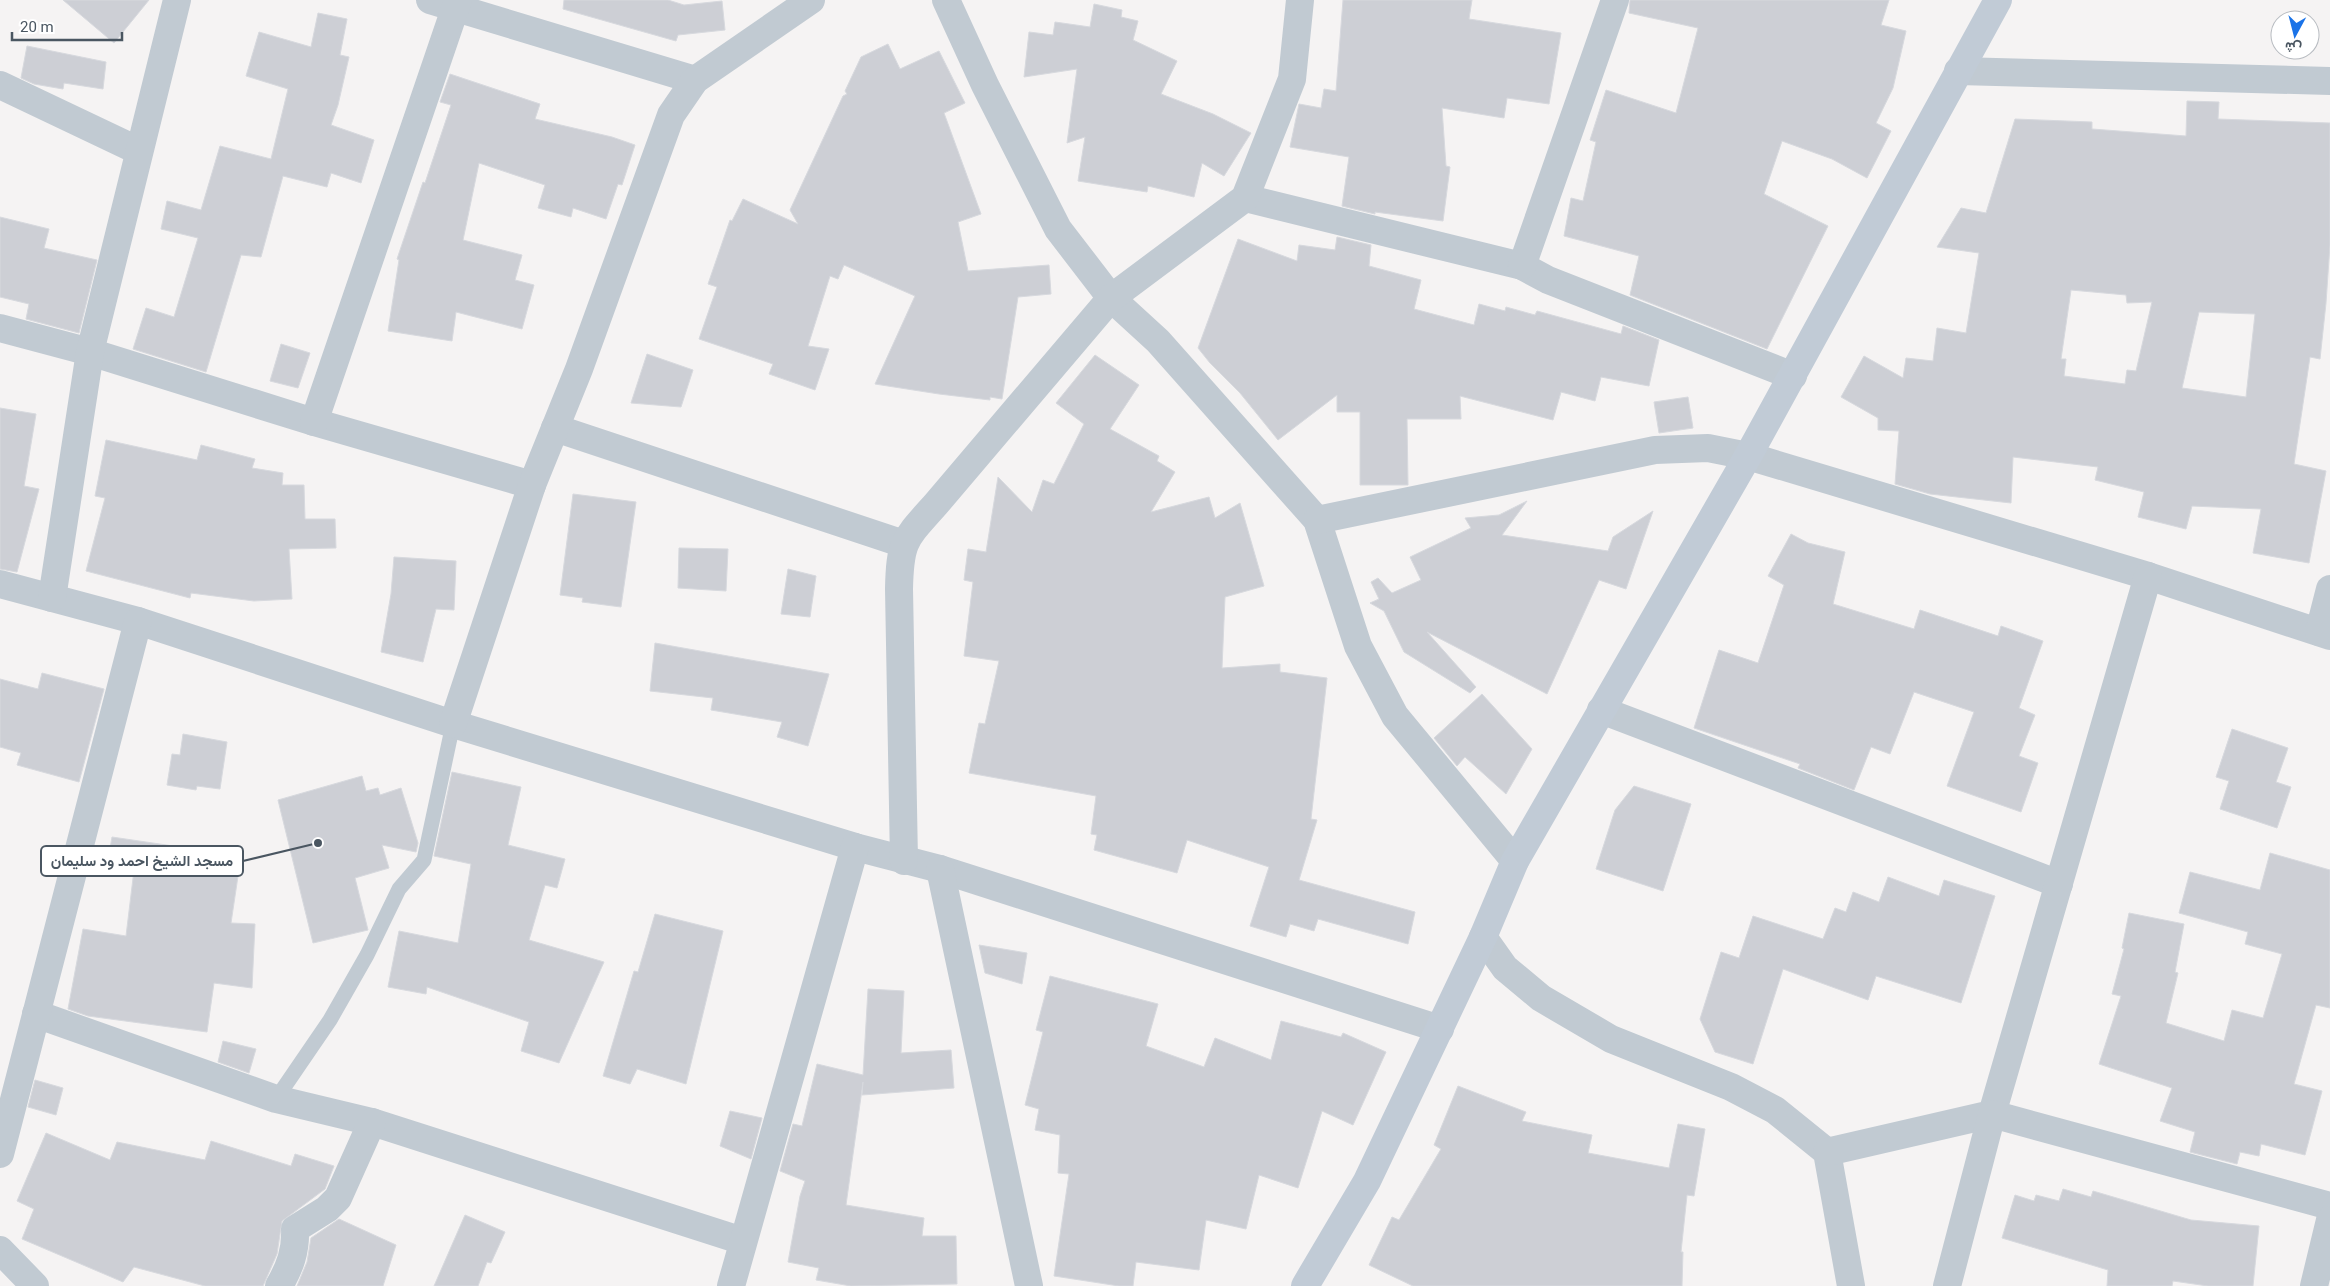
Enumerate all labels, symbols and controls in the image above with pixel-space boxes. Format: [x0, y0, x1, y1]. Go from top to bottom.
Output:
scale bar [12, 10, 122, 42]
north arrow [2270, 10, 2320, 60]
text: 20 m [20, 18, 54, 36]
text: ش [2284, 38, 2303, 57]
callout: مسجد الشيخ احمد ود سليمان [41, 846, 243, 876]
text: مسجد الشيخ احمد ود سليمان [51, 852, 233, 871]

